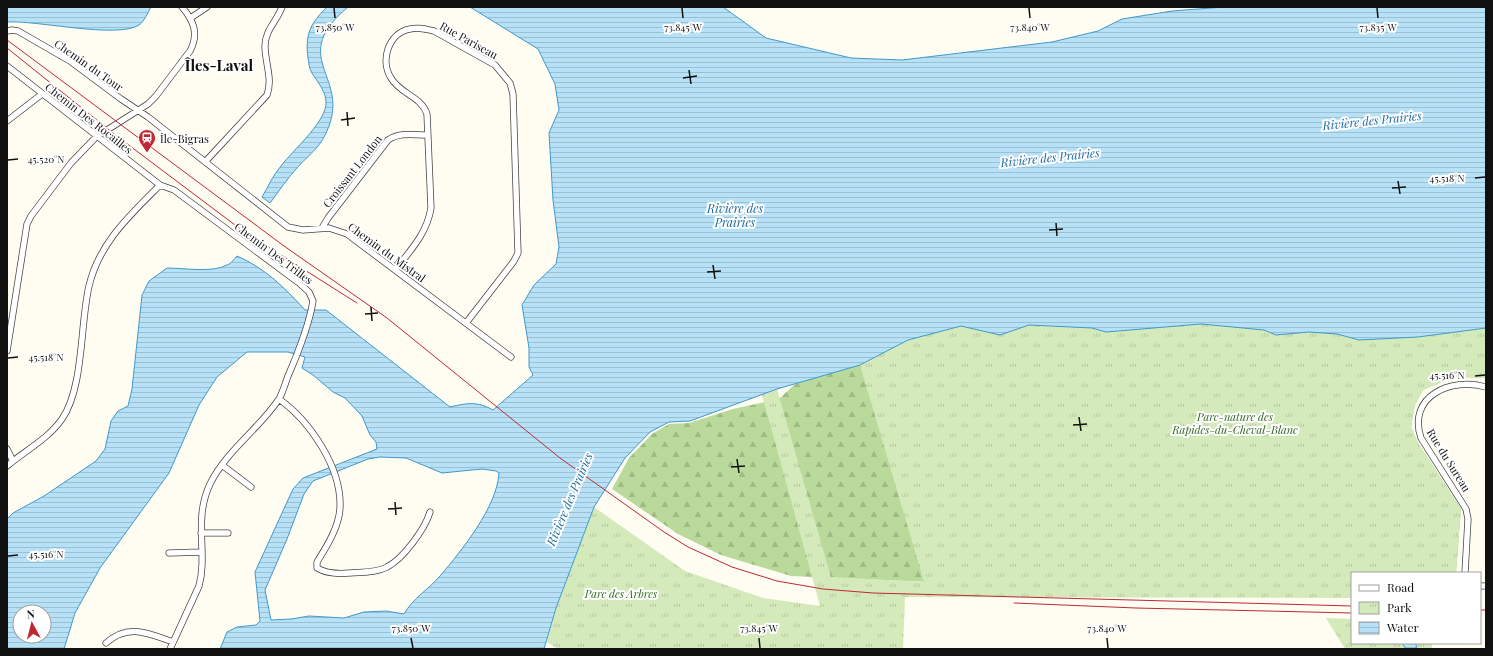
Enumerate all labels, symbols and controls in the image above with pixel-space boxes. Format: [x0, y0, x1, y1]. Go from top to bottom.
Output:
street label: Rue Pariseau [437, 18, 501, 62]
text: 73.850°W [316, 20, 355, 34]
text: 73.845°W [664, 20, 703, 34]
text: 73.840°W [1010, 20, 1051, 34]
text: 73.835°W [1359, 20, 1398, 34]
street label: Chemin du Tour [52, 36, 126, 94]
district label: Îles-Laval [184, 55, 254, 75]
street label: Chemin Des Rocailles [42, 79, 136, 157]
water label: Rivière des Prairies [1321, 107, 1423, 133]
station icon: Île-Bigras [137, 128, 157, 153]
place label: Île-Bigras [159, 131, 209, 146]
street label: Croissant London [319, 131, 385, 210]
water label: Rivière des Prairies [999, 144, 1101, 170]
text: 45.520°N [28, 152, 64, 166]
text: 45.518°N [1429, 171, 1465, 185]
water label: Rivière des Prairies [706, 200, 763, 230]
street label: Chemin Des Trilles [232, 219, 316, 287]
street label: Chemin du Mistral [345, 219, 429, 285]
text: 45.518°N [28, 350, 64, 364]
text: 45.516°N [1430, 368, 1464, 382]
park label: Parc-nature des Rapides-du-Cheval-Blanc [1171, 409, 1298, 437]
street label: Rue du Sureau [1424, 426, 1475, 495]
water label: Rivière des Prairies [542, 450, 596, 549]
text: 45.516°N [29, 547, 63, 561]
legend [1351, 572, 1481, 644]
text: Road [1387, 579, 1414, 595]
park label: Parc des Arbres [584, 586, 658, 601]
text: Park [1387, 599, 1412, 615]
north arrow [12, 604, 52, 644]
text: N [26, 606, 36, 622]
text: Water [1386, 619, 1420, 635]
text: 73.850°W [392, 621, 431, 635]
text: 73.845°W [740, 621, 779, 635]
text: 73.840°W [1087, 621, 1128, 635]

